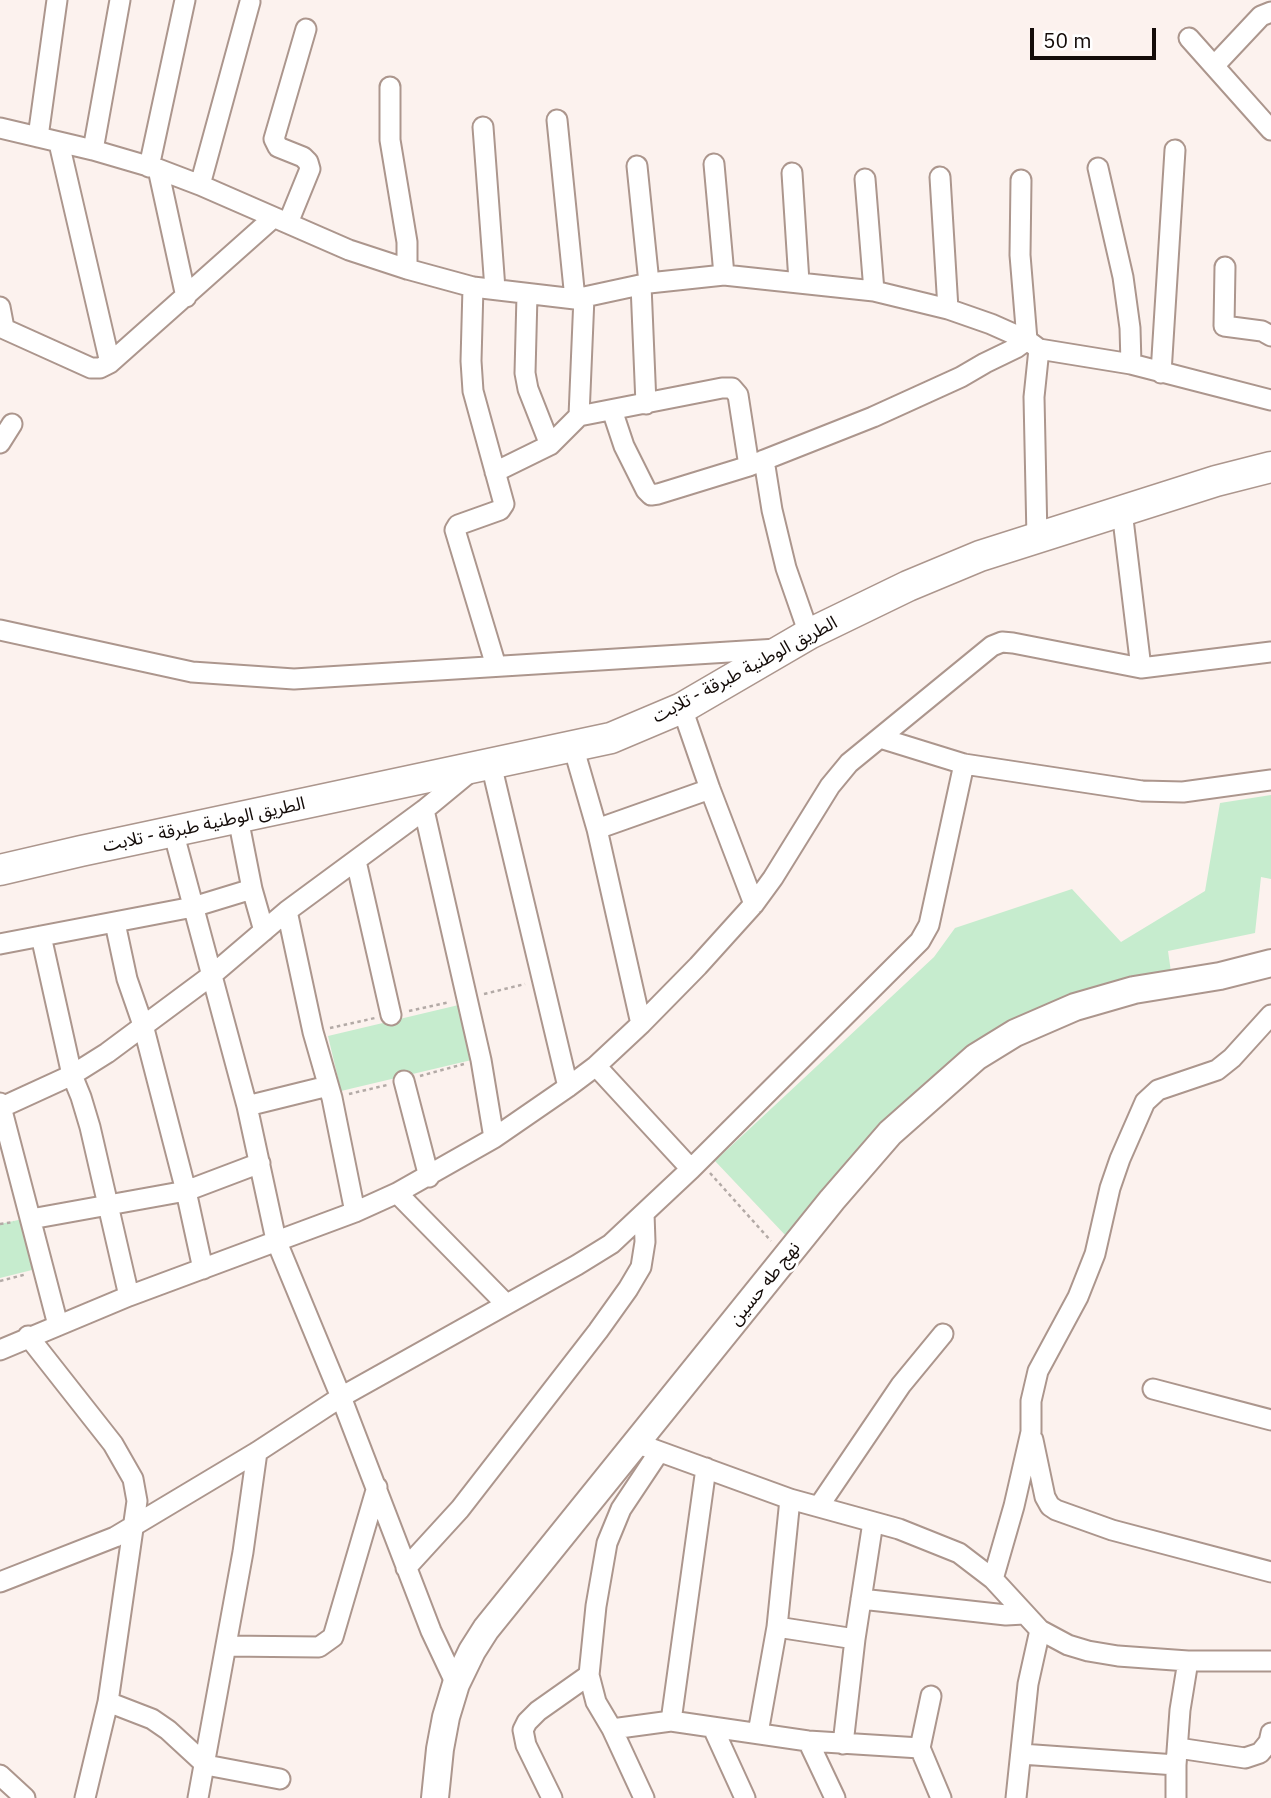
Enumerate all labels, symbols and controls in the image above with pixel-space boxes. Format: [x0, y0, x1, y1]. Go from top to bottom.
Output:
scale bar [1033, 14, 1159, 58]
text: 50 m [1043, 26, 1092, 54]
street label: الطريق الوطنية طبرقة - تلابت [649, 612, 841, 728]
street label: الطريق الوطنية طبرقة - تلابت [101, 793, 307, 857]
street label: نهج طه حسين [725, 1238, 805, 1330]

